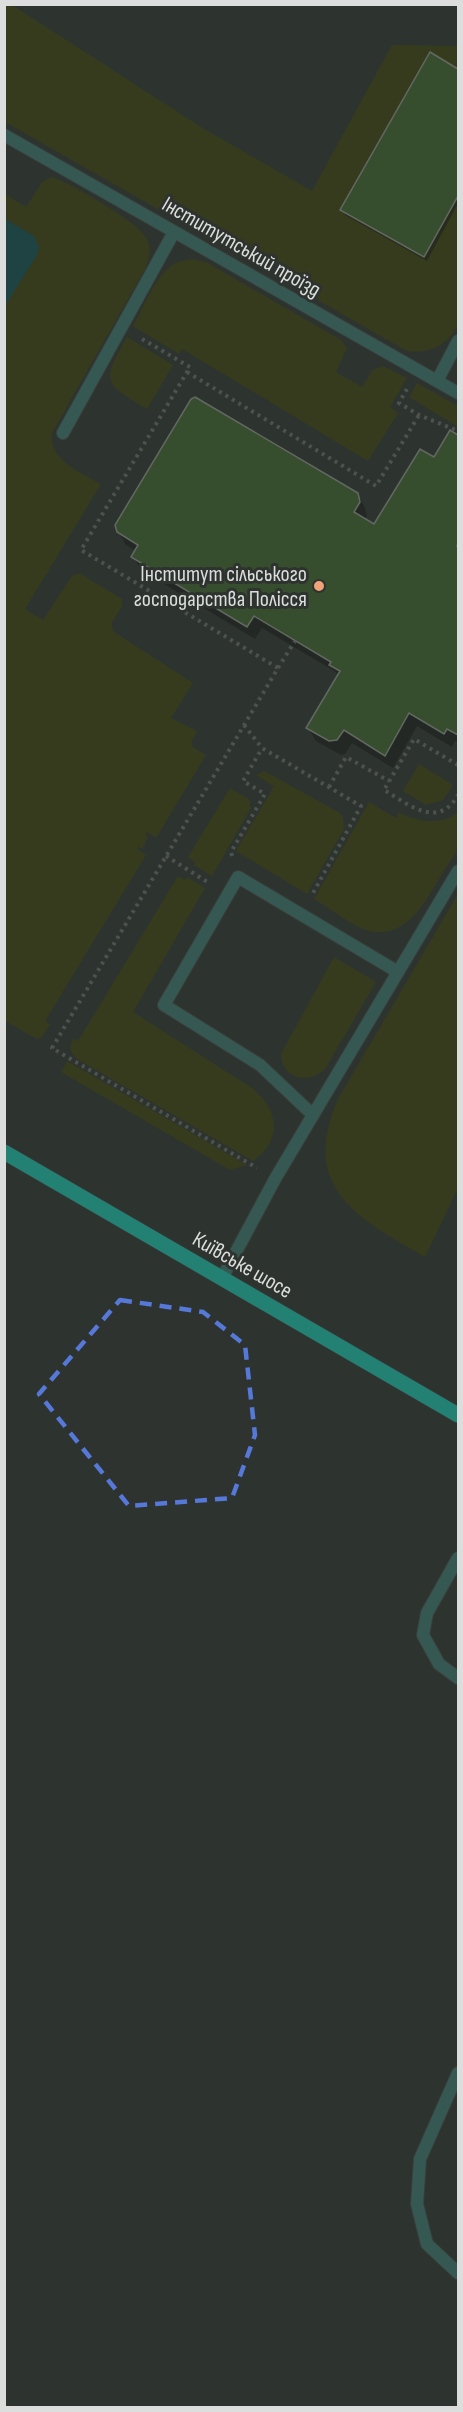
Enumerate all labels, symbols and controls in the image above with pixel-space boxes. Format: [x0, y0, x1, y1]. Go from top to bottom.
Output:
street label: Інститутський проїзд [157, 191, 325, 304]
place label: Інститут сільського господарства Полісся [134, 561, 307, 613]
marker: Інститут сільського господарства Полісся [312, 579, 326, 593]
street label: Київське шосе [187, 1226, 297, 1305]

